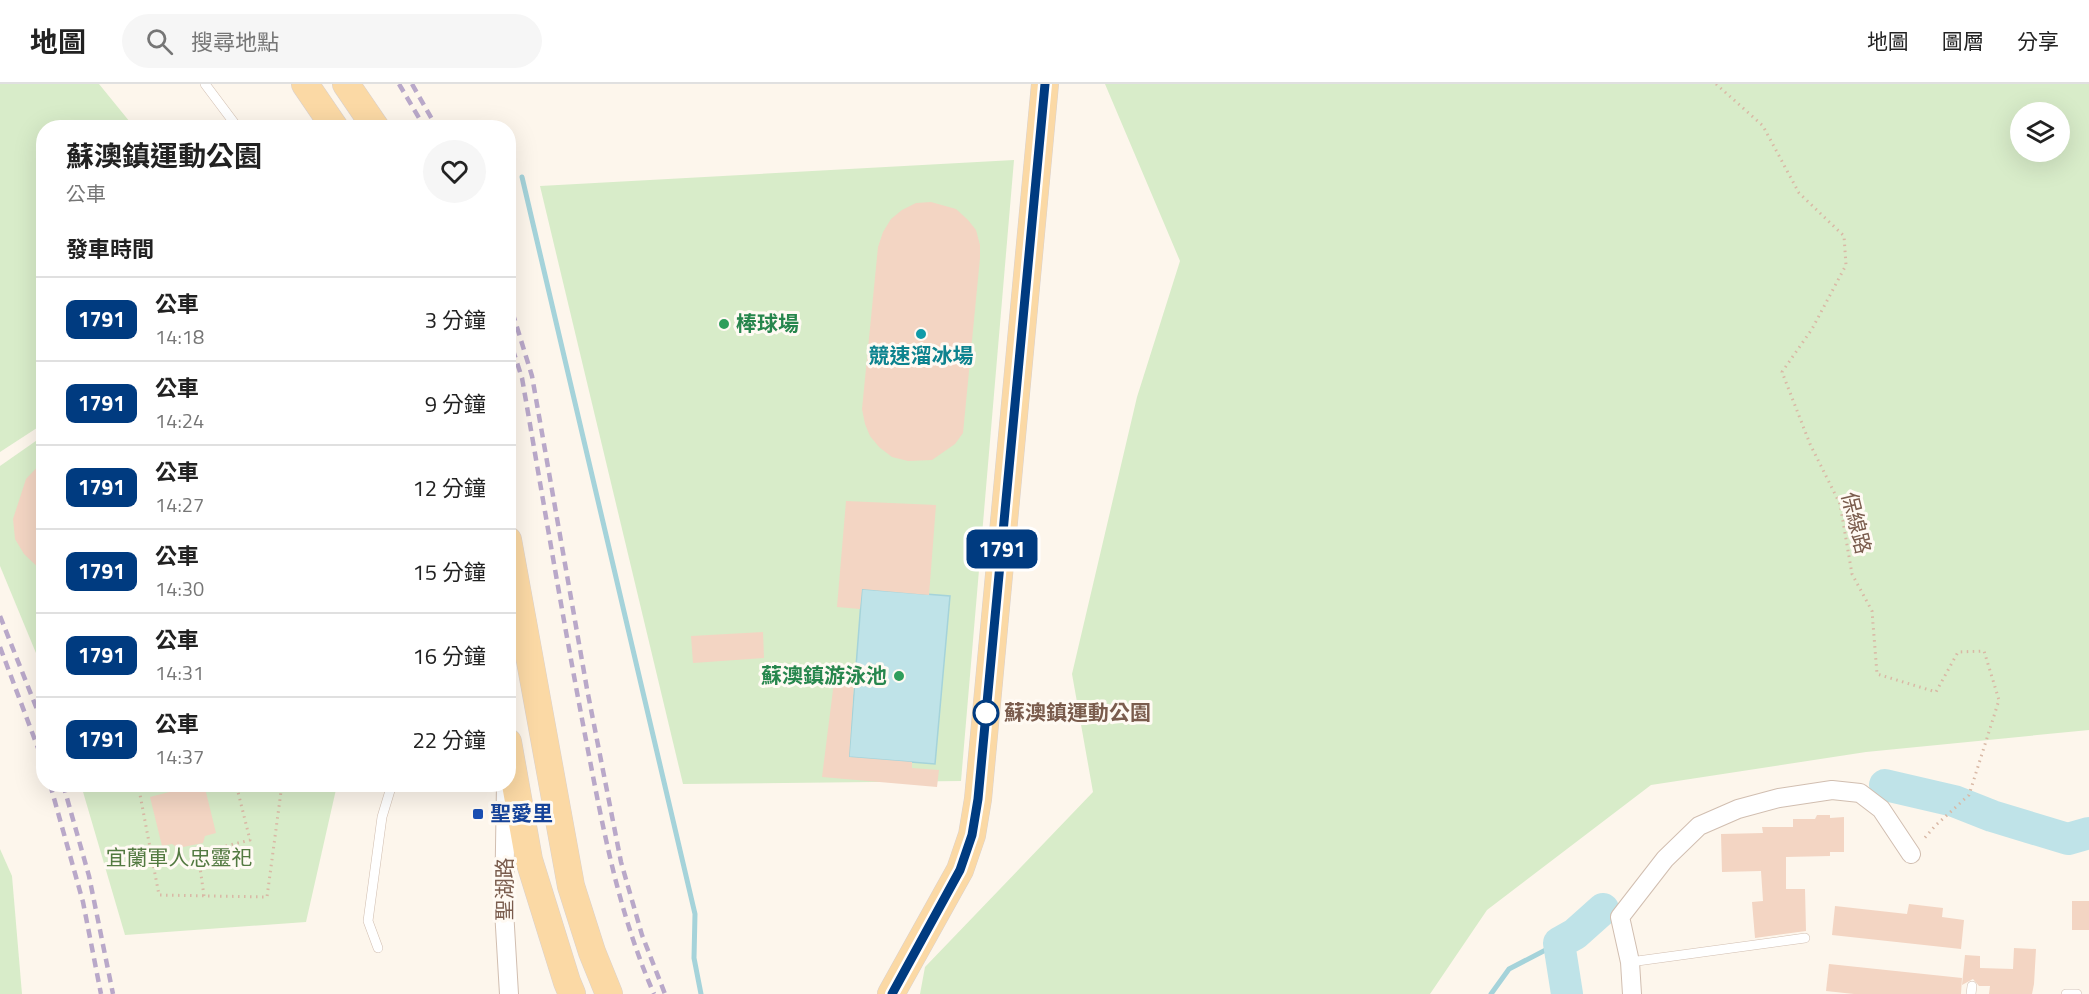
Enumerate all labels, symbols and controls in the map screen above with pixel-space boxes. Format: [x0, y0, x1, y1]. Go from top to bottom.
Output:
search box [122, 14, 542, 68]
text: 地圖 [30, 20, 86, 63]
icon: search [143, 25, 176, 58]
text: 搜尋地點 [191, 25, 279, 59]
text: 地圖 [1867, 25, 1909, 57]
text: 圖層 [1942, 25, 1984, 57]
text: 分享 [2017, 25, 2059, 57]
map controls [2010, 102, 2070, 162]
button: layers [2010, 102, 2070, 162]
text: 蘇澳鎮運動公園 [66, 134, 262, 177]
button: heart [423, 140, 486, 203]
text: 公車 [66, 178, 106, 209]
text: 發車時間 [66, 232, 154, 266]
text: 公車 [155, 287, 199, 321]
text: 1791 [78, 303, 125, 335]
text: 3 分鐘 [425, 303, 486, 337]
place label: 棒球場 [736, 307, 799, 339]
marker: 棒球場 [717, 317, 731, 331]
text: 14:18 [155, 321, 204, 352]
marker: 競速溜冰場 [914, 327, 928, 341]
place label: 競速溜冰場 [869, 339, 974, 371]
text: 公車 [155, 371, 199, 405]
text: 1791 [78, 387, 125, 419]
text: 9 分鐘 [425, 387, 486, 421]
text: 14:24 [155, 405, 204, 436]
text: 公車 [155, 455, 199, 489]
text: 1791 [78, 471, 125, 503]
text: 12 分鐘 [413, 471, 486, 505]
street label: 保線路 [1834, 488, 1880, 557]
text: 14:27 [155, 489, 204, 520]
line badge: 1791 [960, 530, 1044, 568]
text: 1791 [978, 533, 1026, 565]
text: 公車 [155, 539, 199, 573]
text: 1791 [78, 555, 125, 587]
text: 15 分鐘 [413, 555, 486, 589]
text: 14:30 [155, 573, 204, 604]
text: 公車 [155, 623, 199, 657]
text: 1791 [78, 639, 125, 671]
text: 16 分鐘 [413, 639, 486, 673]
text: 14:31 [155, 657, 204, 688]
place label: 蘇澳鎮游泳池 [761, 659, 887, 691]
marker: 蘇澳鎮游泳池 [892, 669, 906, 683]
place label: 蘇澳鎮運動公園 [1004, 696, 1151, 728]
marker: 蘇澳鎮運動公園 [973, 700, 999, 726]
text: 公車 [155, 707, 199, 741]
text: 1791 [78, 723, 125, 755]
text: 22 分鐘 [413, 723, 486, 757]
text: 14:37 [155, 741, 204, 772]
place label: 聖愛里 [490, 797, 553, 829]
marker: 聖愛里 [471, 807, 485, 821]
park label: 宜蘭軍人忠靈祀 [106, 841, 253, 873]
street label: 聖湖路 [488, 858, 520, 921]

